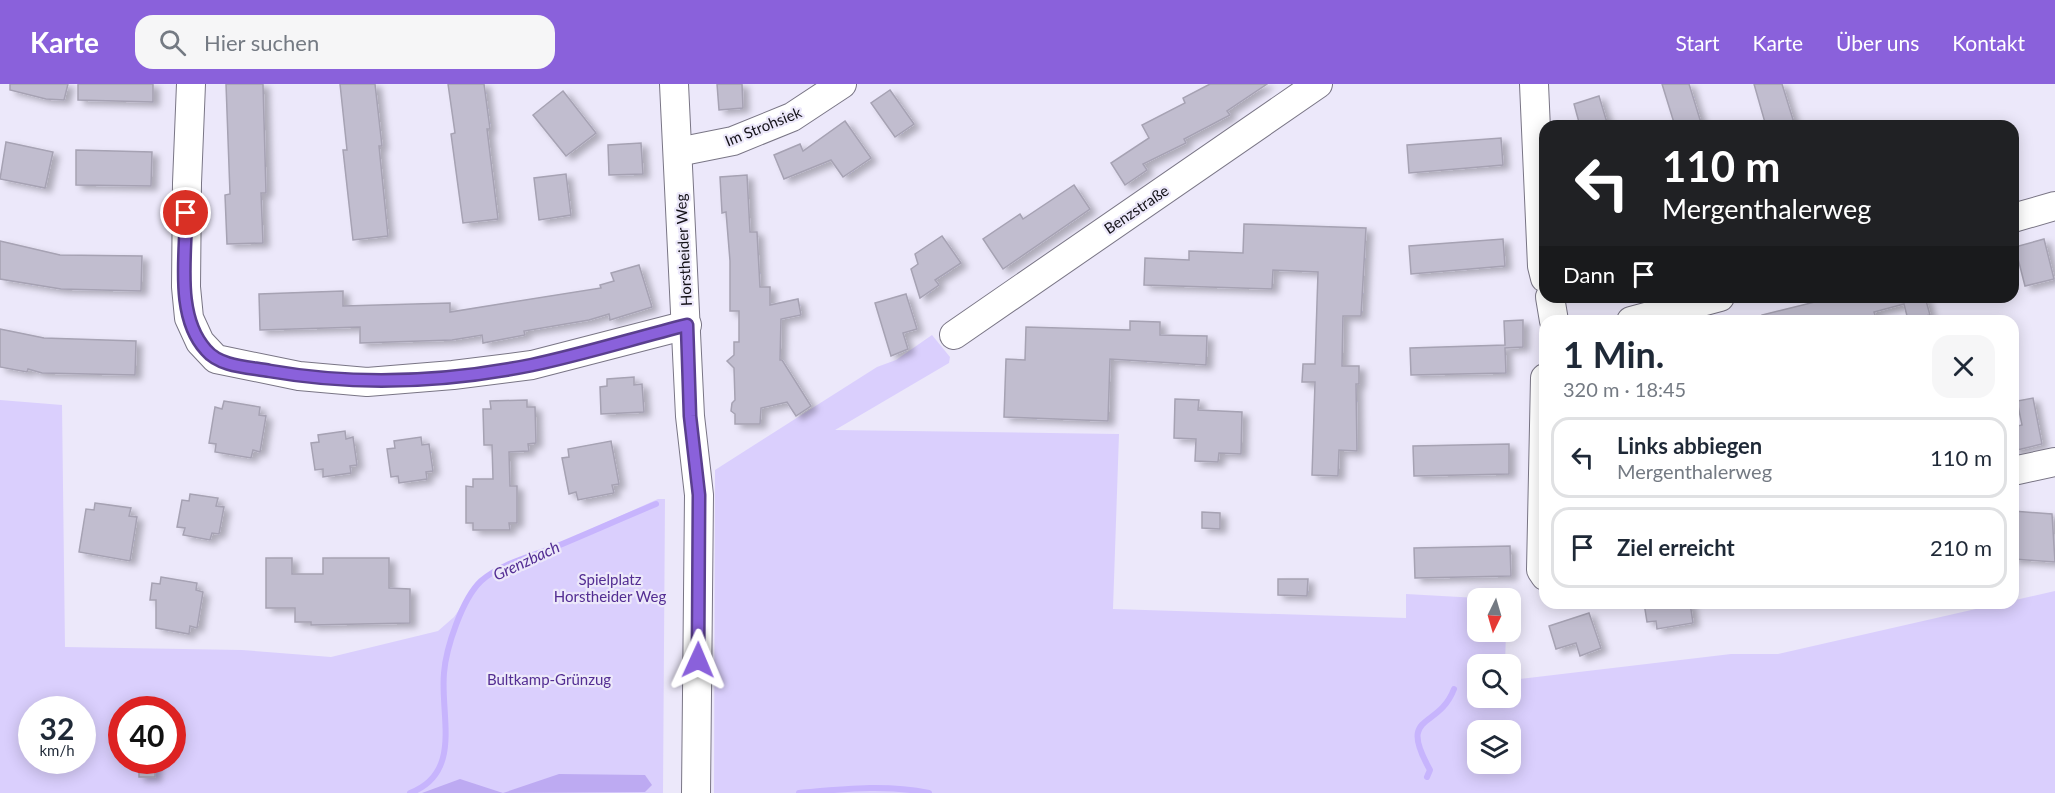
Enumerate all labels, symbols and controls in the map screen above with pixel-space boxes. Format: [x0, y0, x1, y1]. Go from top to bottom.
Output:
search box [135, 15, 555, 69]
text: Karte [30, 25, 99, 59]
icon: search [156, 26, 189, 59]
text: Hier suchen [204, 29, 319, 56]
text: Start [1675, 30, 1720, 55]
text: Karte [1753, 30, 1803, 55]
text: Über uns [1836, 30, 1919, 55]
text: Kontakt [1952, 30, 2025, 55]
street label: Im Strohsiek [722, 102, 804, 150]
text: 110 m [1662, 141, 1780, 191]
icon: left [1563, 144, 1641, 222]
street label: Benzstraße [1100, 181, 1172, 237]
pin [160, 187, 211, 238]
text: Mergenthalerweg [1662, 192, 1871, 225]
street label: Horstheider Weg [671, 193, 695, 307]
icon: arrive [169, 196, 202, 229]
icon: arrive [1627, 258, 1660, 291]
text: Dann [1563, 261, 1615, 288]
text: 1 Min. [1563, 332, 1664, 376]
button: close [1932, 335, 1995, 398]
text: 320 m · 18:45 [1563, 377, 1686, 401]
text: Links abbiegen [1617, 432, 1762, 459]
icon: left [1566, 441, 1599, 474]
text: 110 m [1930, 444, 1992, 471]
text: Mergenthalerweg [1617, 459, 1772, 483]
icon: arrive [1566, 531, 1599, 564]
text: Ziel erreicht [1617, 534, 1735, 561]
text: 210 m [1930, 534, 1992, 561]
water label: Grenzbach [490, 536, 562, 584]
park label: Spielplatz Horstheider Weg [554, 570, 666, 605]
north arrow [1467, 588, 1521, 642]
map controls [1467, 588, 1521, 774]
position arrow [666, 628, 730, 692]
button: search [1467, 654, 1521, 708]
park label: Bultkamp-Grünzug [487, 670, 611, 688]
speed limit sign: 40 [108, 696, 186, 774]
text: 32 [40, 710, 74, 746]
button: layers [1467, 720, 1521, 774]
text: km/h [39, 741, 75, 759]

